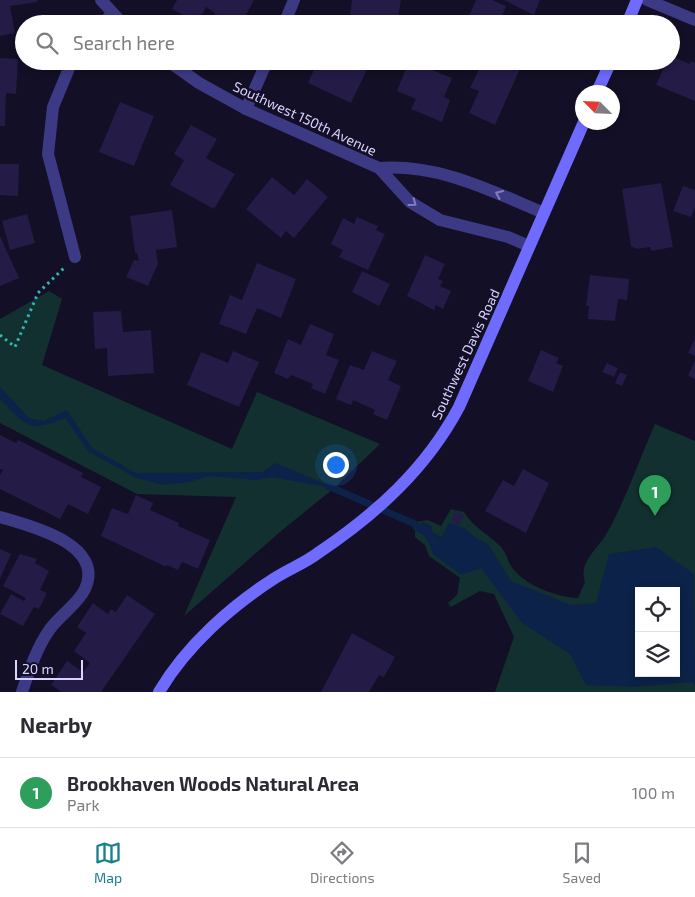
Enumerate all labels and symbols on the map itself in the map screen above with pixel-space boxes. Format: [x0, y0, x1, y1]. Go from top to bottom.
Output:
street label: Southwest 150th Avenue [230, 77, 380, 159]
north arrow [575, 85, 620, 130]
one-way arrow [495, 189, 504, 200]
one-way arrow [407, 197, 417, 206]
street label: Southwest Davis Road [427, 286, 503, 422]
your location [323, 452, 349, 478]
pin: 1 [639, 475, 671, 516]
scale bar [15, 657, 82, 680]

